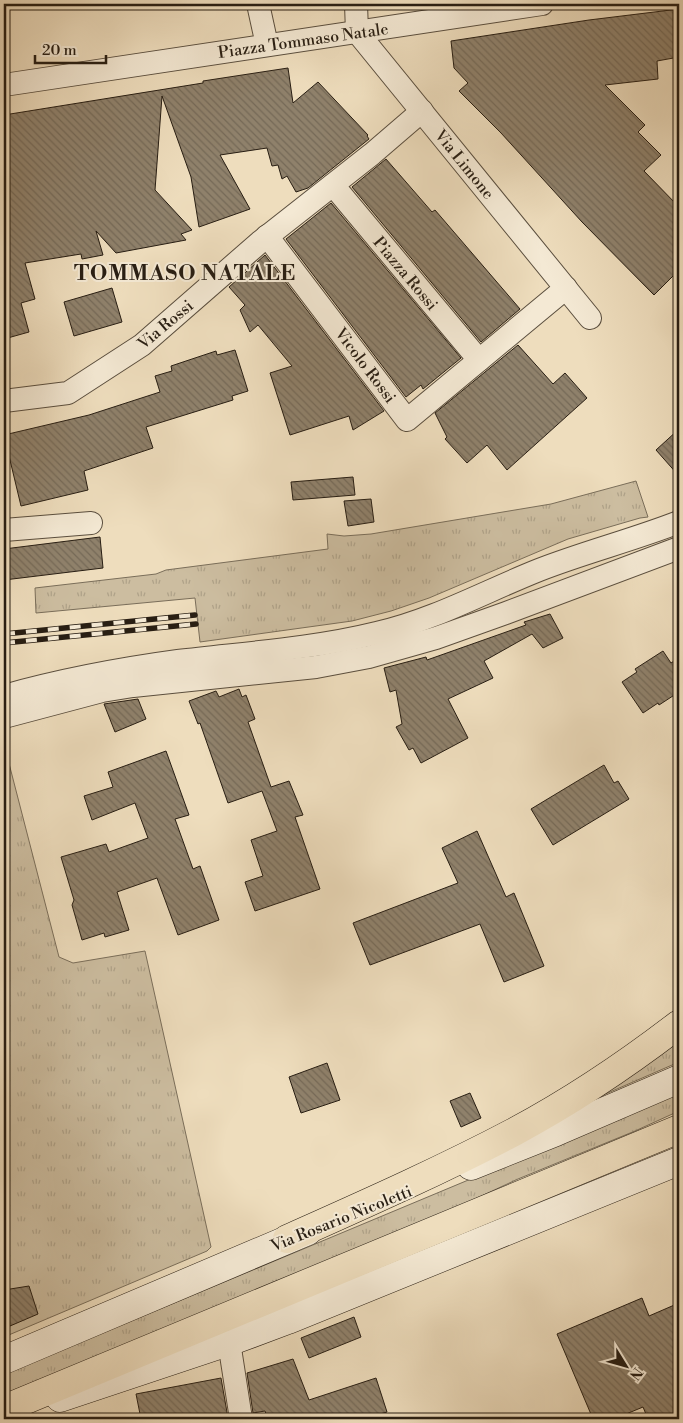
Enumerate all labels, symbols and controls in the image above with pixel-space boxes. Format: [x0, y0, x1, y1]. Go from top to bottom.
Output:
street label: Piazza Tommaso Natale [217, 19, 390, 63]
scale bar [35, 32, 106, 64]
text: 20 m [42, 41, 77, 60]
street label: Via Limone [429, 125, 498, 203]
street label: Piazza Rossi [369, 233, 442, 315]
district label: TOMMASO NATALE [74, 261, 296, 287]
street label: Via Rossi [133, 296, 198, 354]
street label: Vicolo Rossi [330, 323, 400, 407]
street label: Via Rosario Nicoletti [267, 1181, 415, 1257]
north arrow [600, 1340, 650, 1390]
text: N [625, 1363, 646, 1383]

